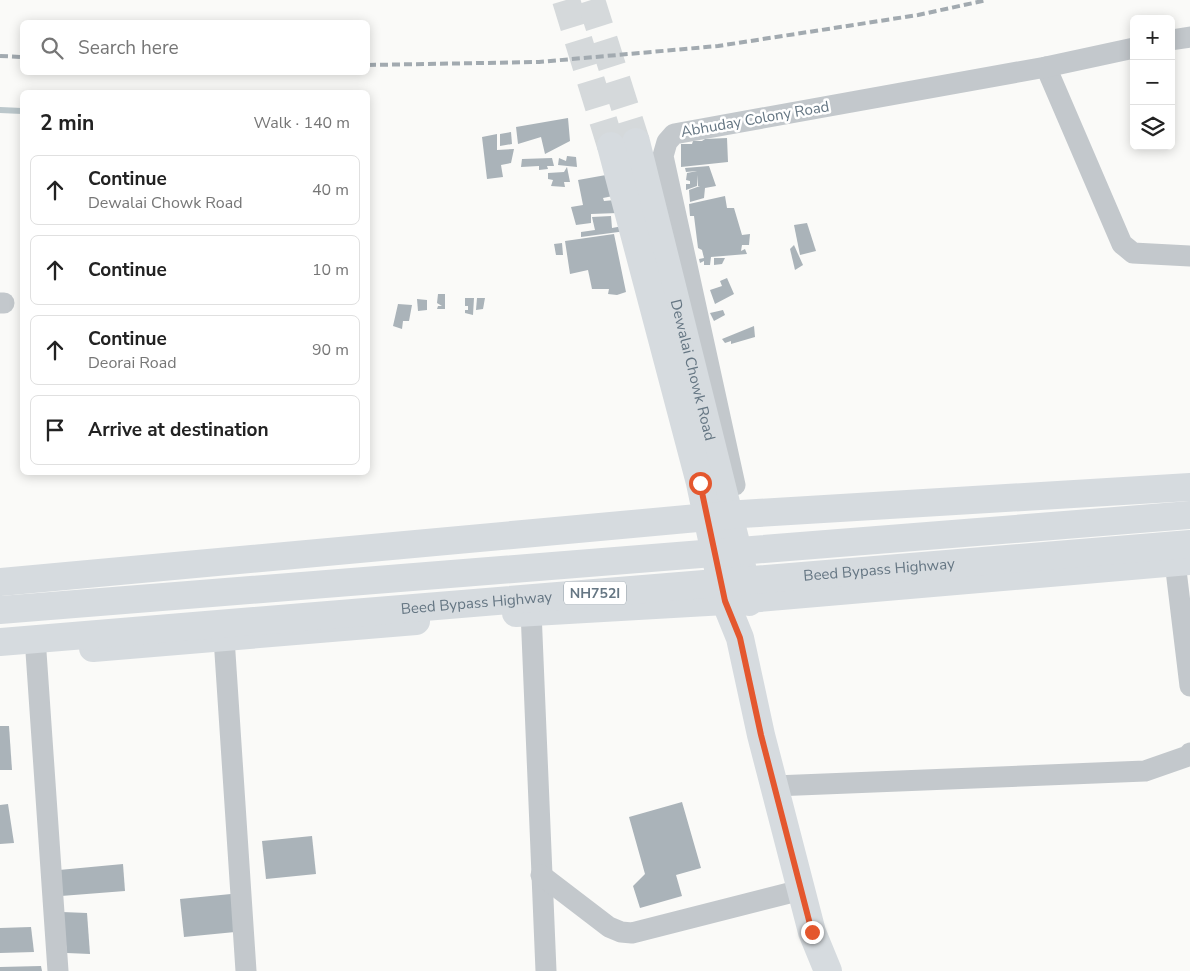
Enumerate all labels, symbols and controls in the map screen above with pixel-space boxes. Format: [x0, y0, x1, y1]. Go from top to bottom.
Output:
map controls [1130, 15, 1175, 150]
button: + [1130, 15, 1175, 60]
search box [20, 20, 370, 75]
icon: search [38, 34, 66, 62]
text: Search here [78, 35, 179, 61]
button: − [1130, 60, 1175, 105]
street label: Abhuday Colony Road [679, 96, 831, 142]
button: layers [1130, 105, 1175, 150]
text: 2 min [40, 109, 94, 137]
text: Walk · 140 m [254, 112, 350, 134]
text: Continue [88, 166, 167, 192]
icon: ahead [41, 176, 69, 204]
text: 40 m [312, 179, 349, 201]
text: Dewalai Chowk Road [88, 192, 243, 214]
icon: ahead [41, 256, 69, 284]
text: Continue [88, 257, 167, 283]
text: 10 m [312, 259, 349, 281]
street label: Dewalai Chowk Road [666, 297, 720, 443]
text: Continue [88, 326, 167, 352]
icon: ahead [41, 336, 69, 364]
text: 90 m [312, 339, 349, 361]
text: Deorai Road [88, 352, 176, 374]
icon: arrive [41, 416, 69, 444]
text: Arrive at destination [88, 417, 269, 443]
route start [689, 472, 712, 495]
street label: Beed Bypass Highway [803, 553, 956, 586]
road number: NH752I [564, 582, 626, 604]
street label: Beed Bypass Highway [400, 587, 553, 619]
route end [801, 921, 824, 944]

